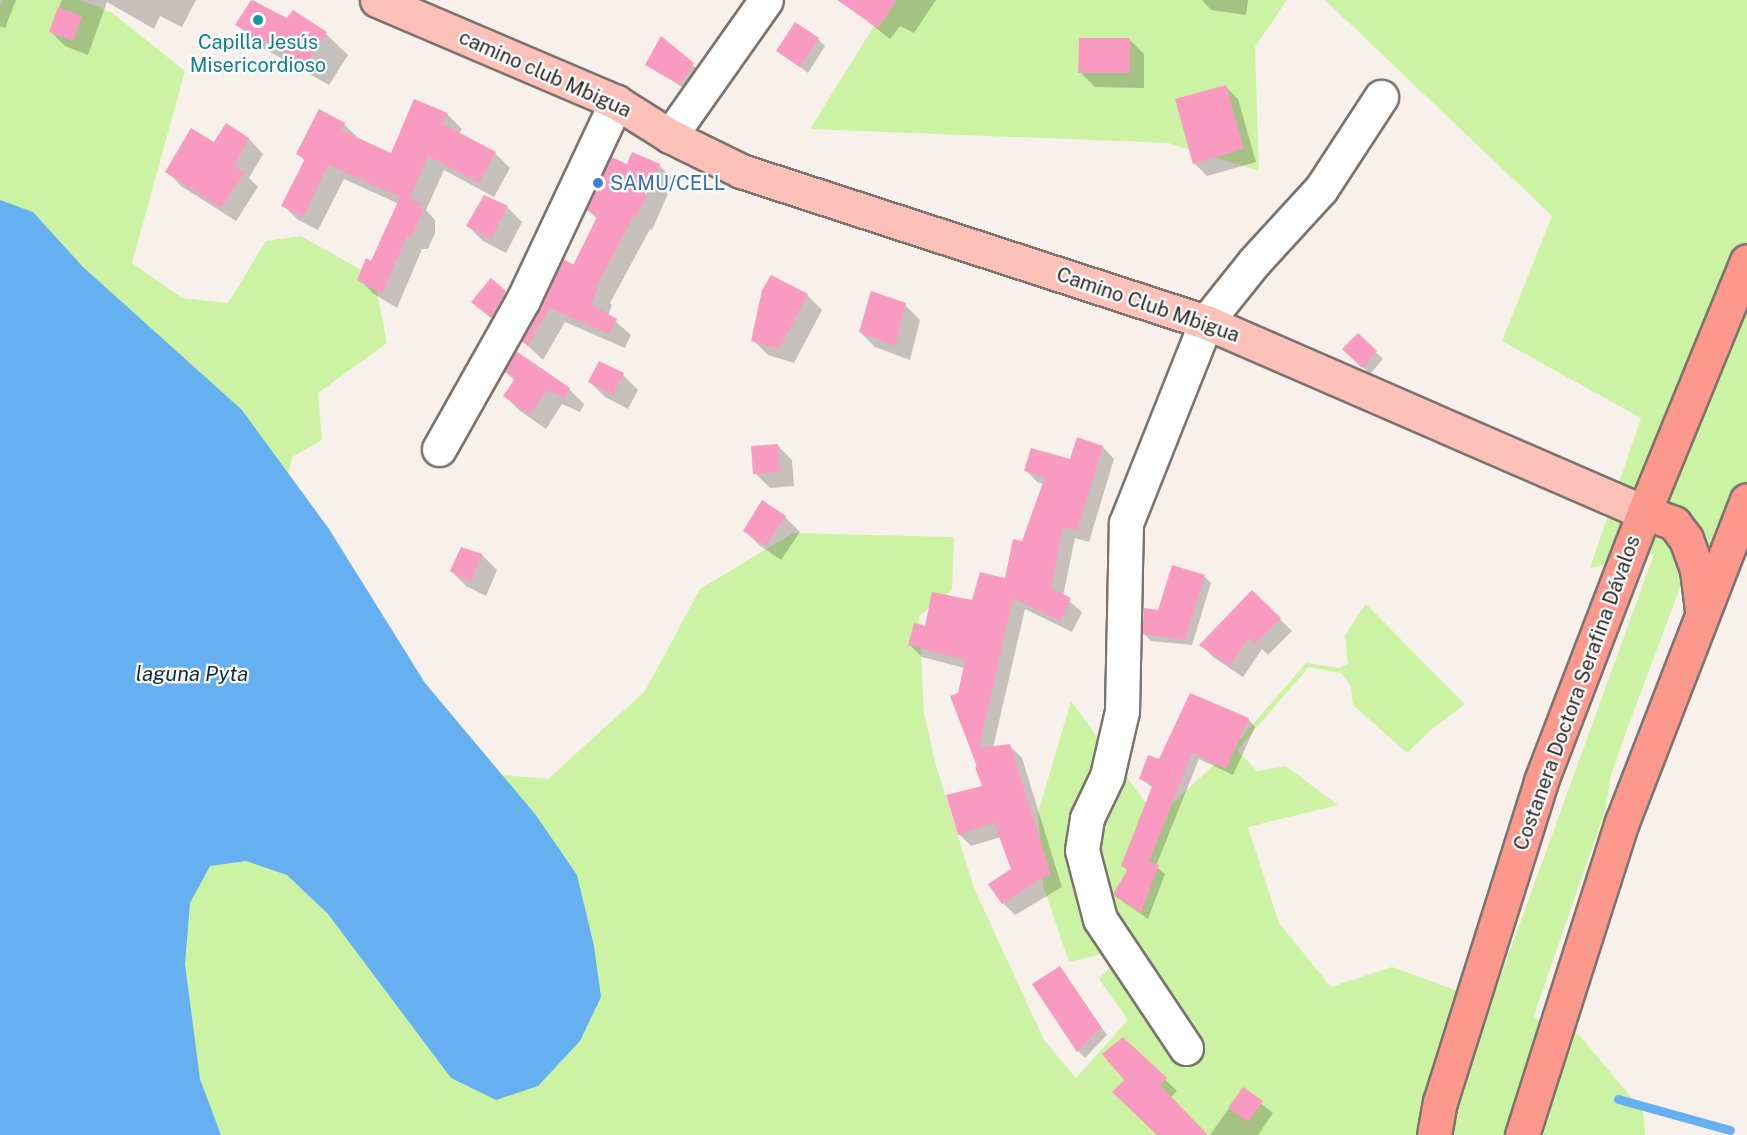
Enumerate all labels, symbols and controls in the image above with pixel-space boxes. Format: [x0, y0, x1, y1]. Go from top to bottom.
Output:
marker: Capilla Jesús Misericordioso [251, 13, 265, 27]
street label: camino club Mbigua [455, 25, 635, 123]
place label: Capilla Jesús Misericordioso [190, 30, 326, 77]
place label: SAMU/CELL [610, 171, 725, 195]
marker: SAMU/CELL [591, 176, 605, 190]
street label: Camino Club Mbigua [1053, 262, 1243, 348]
street label: Costanera Doctora Serafina Dávalos [1509, 532, 1645, 854]
water label: laguna Pyta [136, 661, 248, 687]

